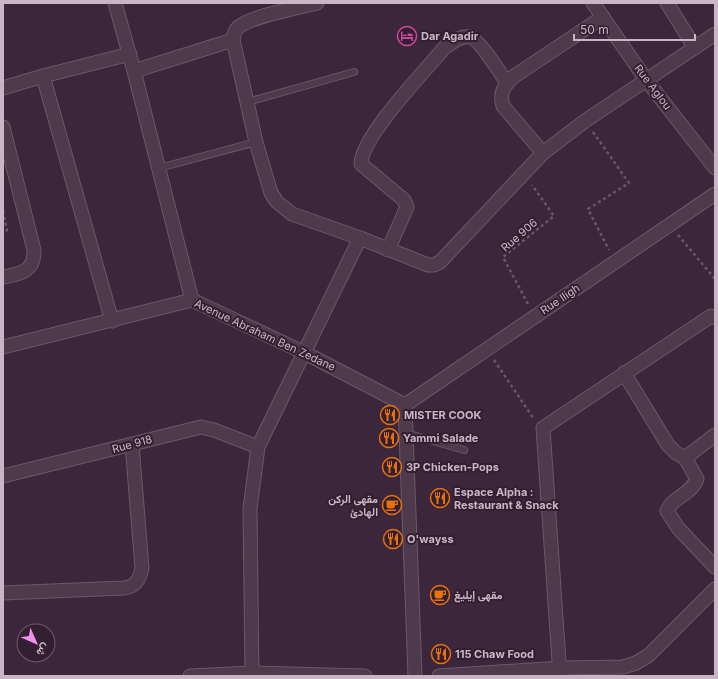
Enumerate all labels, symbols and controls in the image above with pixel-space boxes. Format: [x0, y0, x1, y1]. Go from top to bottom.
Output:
scale bar [574, 16, 695, 42]
text: 50 m [580, 22, 609, 37]
hotel icon: Dar Agadir [396, 25, 418, 47]
place label: Dar Agadir [421, 29, 479, 43]
street label: Rue Aglou [631, 62, 675, 112]
street label: Rue 906 [498, 215, 540, 255]
street label: Rue Iligh [538, 281, 582, 317]
street label: Avenue Abraham Ben Zedane [192, 296, 338, 374]
restaurant icon: MISTER COOK [379, 404, 401, 426]
place label: MISTER COOK [404, 408, 481, 422]
restaurant icon: Yammi Salade [378, 427, 400, 449]
place label: Yammi Salade [403, 431, 479, 445]
street label: Rue 918 [110, 432, 154, 456]
restaurant icon: 3P Chicken-Pops [381, 456, 403, 478]
place label: 3P Chicken-Pops [406, 460, 499, 474]
place label: Espace Alpha : Restaurant & Snack [454, 485, 559, 512]
restaurant icon: Espace Alpha : Restaurant & Snack [429, 487, 451, 509]
place label: مقهى الركن الهادئ [328, 492, 378, 519]
cafe icon: مقهى الركن الهادئ [381, 494, 403, 516]
restaurant icon: O'wayss [382, 528, 404, 550]
place label: O'wayss [407, 532, 454, 546]
cafe icon: مقهى إيليغ [429, 584, 451, 606]
place label: مقهى إيليغ [454, 588, 502, 603]
north arrow [16, 623, 56, 663]
text: ش [33, 640, 53, 660]
restaurant icon: 115 Chaw Food [430, 643, 452, 665]
place label: 115 Chaw Food [455, 647, 534, 661]

